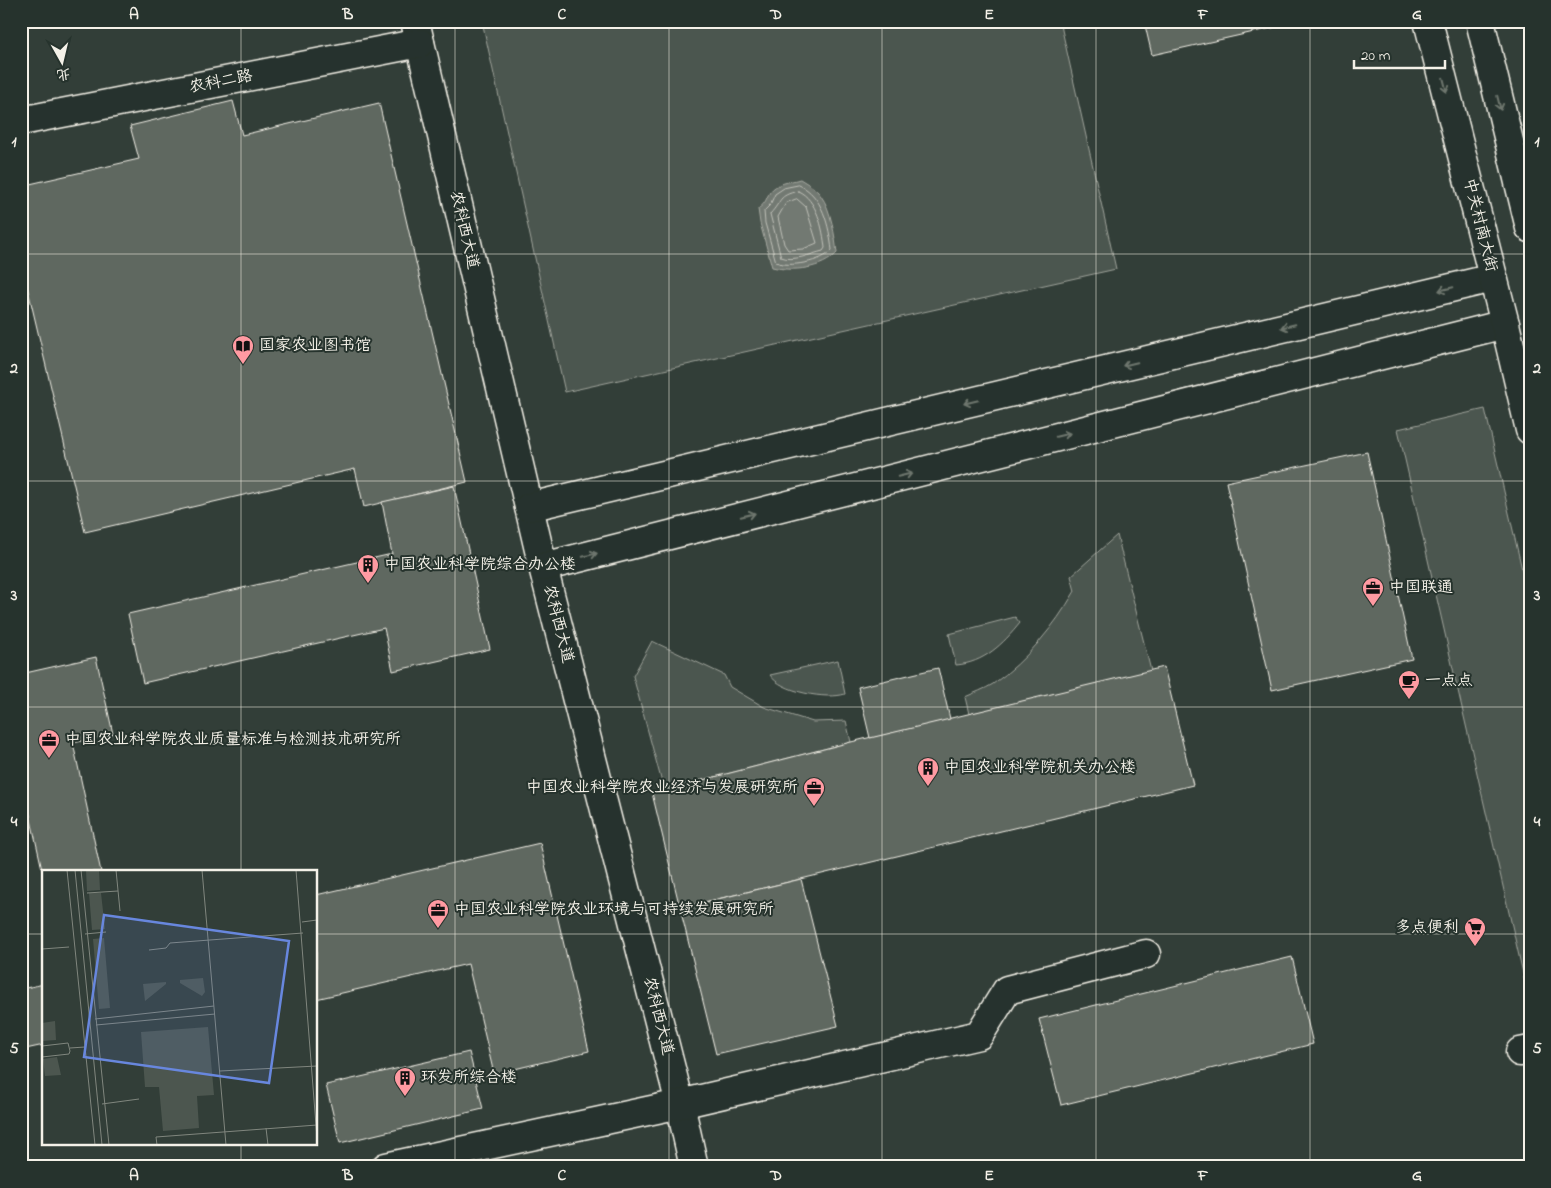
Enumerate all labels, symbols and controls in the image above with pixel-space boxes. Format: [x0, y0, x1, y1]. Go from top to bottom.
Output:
text: A [129, 3, 139, 27]
text: B [342, 3, 354, 27]
text: C [558, 3, 567, 27]
text: D [769, 3, 782, 27]
text: E [984, 3, 994, 27]
text: F [1197, 3, 1209, 27]
text: G [1412, 3, 1422, 27]
north arrow [38, 38, 88, 88]
scale bar [1354, 38, 1445, 70]
text: 20 m [1361, 45, 1391, 67]
text: 北 [55, 62, 72, 85]
street label: 农科二路 [187, 64, 255, 100]
one-way arrow [1441, 77, 1450, 93]
one-way arrow [1495, 94, 1504, 110]
text: 1 [11, 130, 17, 154]
text: 1 [1534, 130, 1540, 154]
street label: 中关村南大街 [1457, 176, 1503, 274]
street label: 农科西大道 [443, 188, 485, 272]
one-way arrow [1438, 285, 1454, 294]
one-way arrow [1280, 322, 1296, 331]
library icon: 国家农业图书馆 [231, 334, 255, 365]
place label: 国家农业图书馆 [259, 334, 371, 358]
text: 2 [9, 357, 18, 381]
text: 2 [1532, 357, 1541, 381]
one-way arrow [1122, 360, 1138, 369]
one-way arrow [964, 398, 980, 407]
one-way arrow [1054, 430, 1070, 439]
one-way arrow [897, 470, 913, 479]
one-way arrow [739, 510, 755, 519]
one-way arrow [582, 550, 598, 559]
building icon: 中国农业科学院综合办公楼 [356, 553, 380, 584]
place label: 中国农业科学院综合办公楼 [384, 553, 576, 577]
office icon: 中国联通 [1361, 576, 1385, 607]
place label: 中国联通 [1389, 576, 1453, 600]
street label: 农科西大道 [537, 582, 579, 666]
text: 3 [10, 584, 18, 608]
text: 3 [1533, 584, 1541, 608]
cafe icon: 一点点 [1397, 669, 1421, 700]
place label: 一点点 [1425, 669, 1473, 693]
office icon: 中国农业科学院农业质量标准与检测技术研究所 [37, 728, 61, 759]
place label: 中国农业科学院农业质量标准与检测技术研究所 [65, 728, 401, 752]
building icon: 中国农业科学院机关办公楼 [916, 756, 940, 787]
place label: 中国农业科学院机关办公楼 [944, 756, 1136, 780]
place label: 中国农业科学院农业经济与发展研究所 [526, 776, 798, 800]
office icon: 中国农业科学院农业经济与发展研究所 [802, 776, 826, 807]
text: 4 [10, 810, 18, 834]
text: 4 [1533, 810, 1541, 834]
inset map [42, 870, 318, 1146]
office icon: 中国农业科学院农业环境与可持续发展研究所 [426, 898, 450, 929]
place label: 中国农业科学院农业环境与可持续发展研究所 [454, 898, 774, 922]
place label: 多点便利 [1395, 916, 1459, 940]
supermarket icon: 多点便利 [1463, 916, 1487, 947]
street label: 农科西大道 [637, 974, 679, 1058]
text: 5 [9, 1037, 19, 1061]
text: 5 [1532, 1037, 1542, 1061]
building icon: 环发所综合楼 [393, 1066, 417, 1097]
place label: 环发所综合楼 [421, 1066, 517, 1090]
text: A [129, 1164, 139, 1188]
text: B [342, 1164, 354, 1188]
text: C [558, 1164, 567, 1188]
text: D [769, 1164, 782, 1188]
text: E [984, 1164, 994, 1188]
text: F [1197, 1164, 1209, 1188]
text: G [1412, 1164, 1422, 1188]

